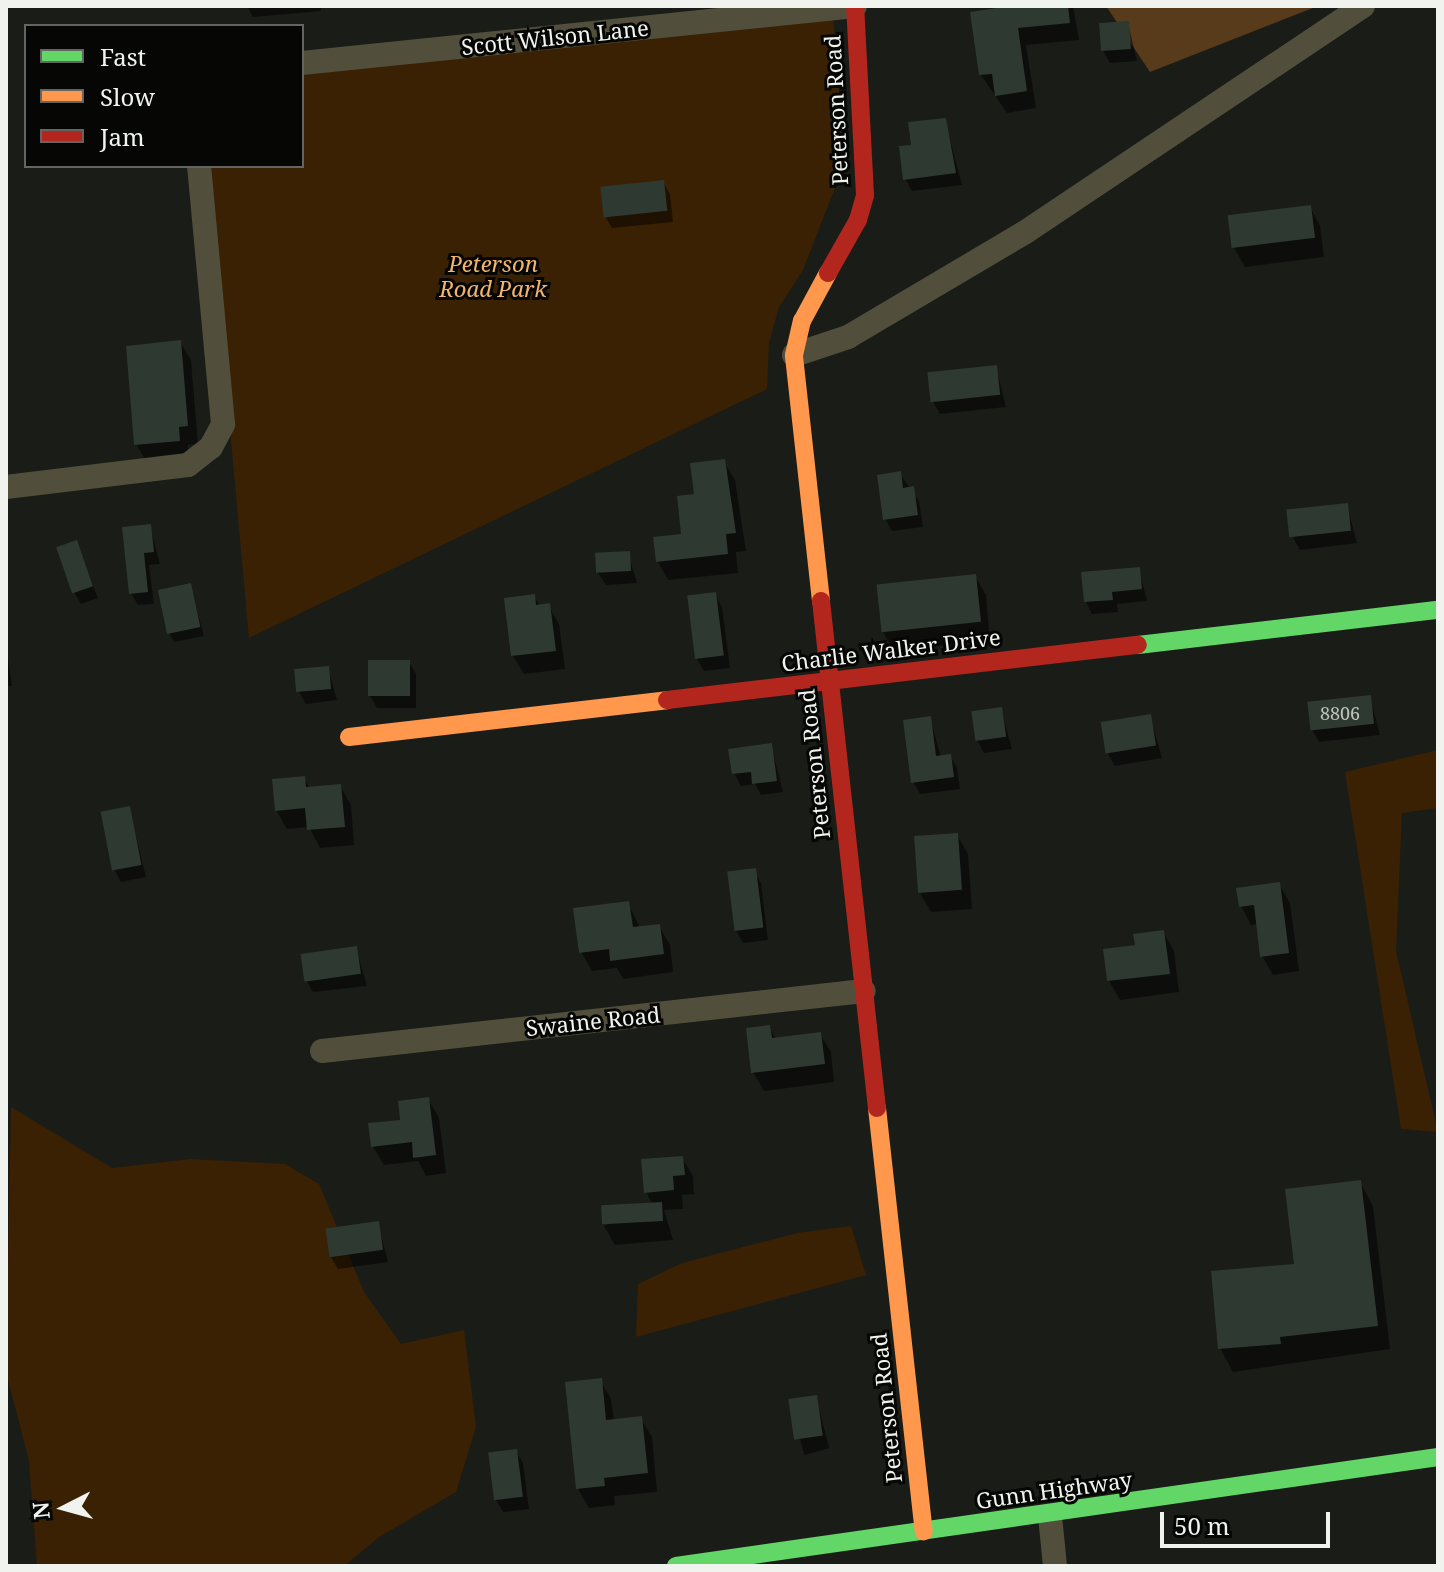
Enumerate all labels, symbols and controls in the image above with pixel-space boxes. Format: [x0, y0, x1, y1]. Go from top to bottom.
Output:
street label: Scott Wilson Lane [460, 14, 650, 60]
legend [24, 24, 304, 168]
street label: Peterson Road [819, 34, 853, 186]
text: Fast [100, 40, 146, 73]
text: Slow [100, 80, 155, 113]
text: Jam [100, 120, 145, 153]
park label: Peterson Road Park [439, 250, 547, 302]
street label: Charlie Walker Drive [780, 623, 1002, 677]
street label: Peterson Road [793, 688, 835, 840]
house number: 8806 [1320, 702, 1360, 724]
street label: Swaine Road [525, 1001, 661, 1041]
street label: Peterson Road [865, 1332, 907, 1484]
street label: Gunn Highway [974, 1466, 1134, 1514]
north arrow [24, 1468, 104, 1548]
scale bar [1164, 1496, 1334, 1546]
text: N [24, 1500, 56, 1521]
text: 50 m [1174, 1509, 1230, 1542]

